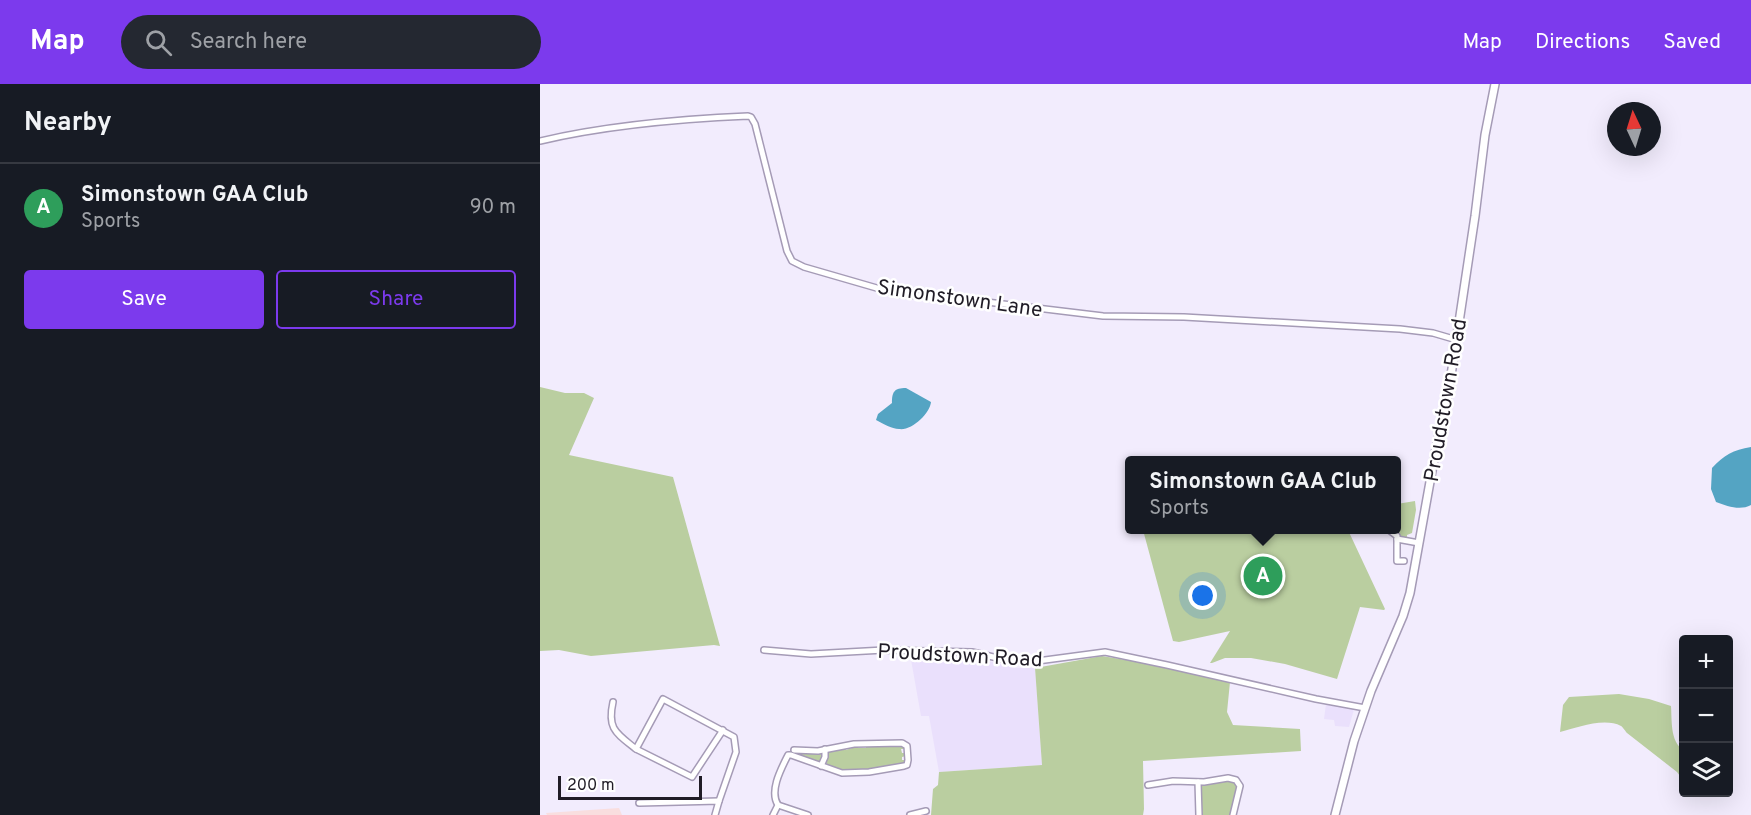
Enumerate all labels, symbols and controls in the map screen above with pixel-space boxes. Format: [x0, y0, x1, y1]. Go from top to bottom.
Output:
search box [121, 15, 541, 69]
text: Map [30, 24, 85, 60]
icon: search [142, 26, 175, 59]
text: Search here [190, 29, 307, 56]
text: Map [1462, 29, 1502, 56]
text: Directions [1535, 29, 1630, 56]
text: Saved [1663, 29, 1721, 56]
north arrow [1607, 102, 1661, 156]
text: Nearby [24, 107, 112, 140]
text: Simonstown GAA Club [81, 182, 308, 209]
text: A [36, 195, 51, 221]
text: 90 m [470, 195, 516, 221]
text: Sports [81, 209, 141, 235]
button: Save [24, 270, 264, 329]
button: Share [276, 270, 516, 329]
street label: Simonstown Lane [875, 275, 1044, 324]
street label: Proudstown Road [1419, 316, 1474, 484]
popup [1125, 456, 1401, 534]
text: Simonstown GAA Club [1149, 469, 1377, 496]
text: Sports [1149, 496, 1209, 522]
pin: A [1244, 554, 1282, 598]
your location [1188, 581, 1217, 610]
map controls [1679, 635, 1733, 797]
button: + [1679, 635, 1733, 689]
street label: Proudstown Road [877, 639, 1043, 674]
button: − [1679, 689, 1733, 743]
button: layers [1679, 743, 1733, 797]
scale bar [558, 773, 702, 800]
text: 200 m [567, 776, 615, 796]

